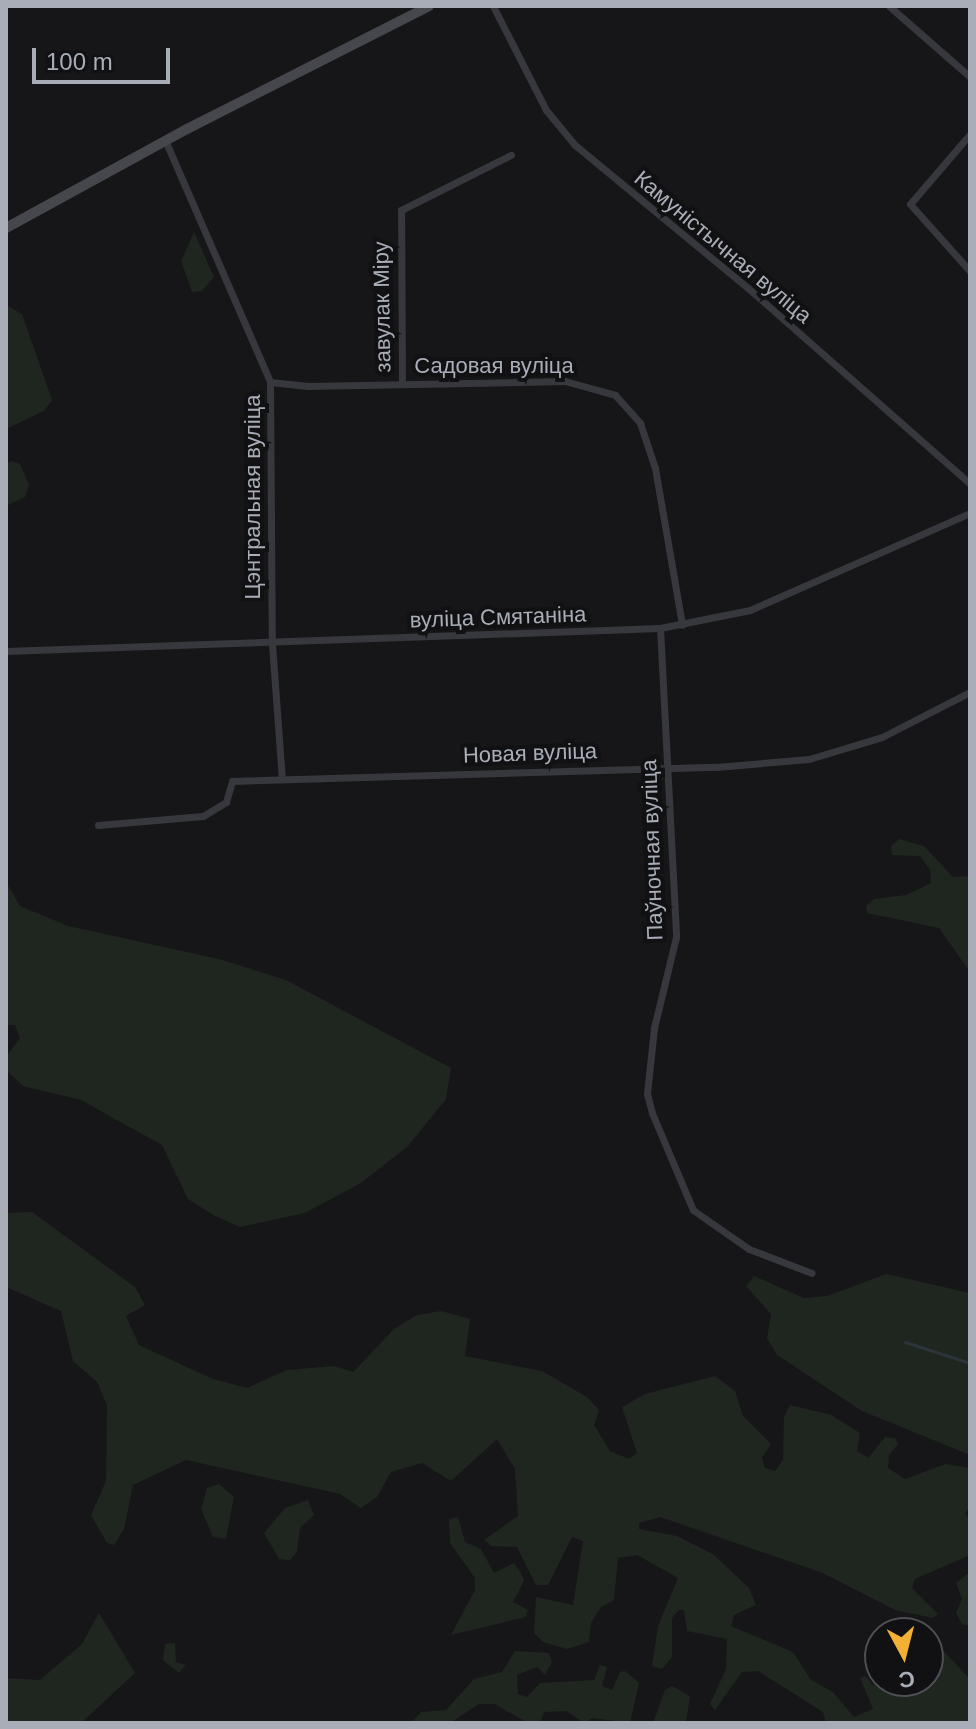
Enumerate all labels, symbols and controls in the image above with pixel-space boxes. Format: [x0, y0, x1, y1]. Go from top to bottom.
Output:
scale bar [36, 32, 174, 82]
text: 100 m [46, 48, 113, 75]
street label: Камуністычная вуліца [629, 165, 817, 329]
street label: завулак Міру [368, 241, 396, 373]
street label: Садовая вуліца [414, 353, 574, 379]
street label: Цэнтральная вуліца [240, 394, 266, 600]
street label: вуліца Смятаніна [409, 601, 587, 633]
street label: Новая вуліца [463, 737, 597, 769]
street label: Паўночная вуліца [636, 759, 668, 941]
north arrow [864, 1617, 944, 1697]
text: С [897, 1666, 916, 1693]

